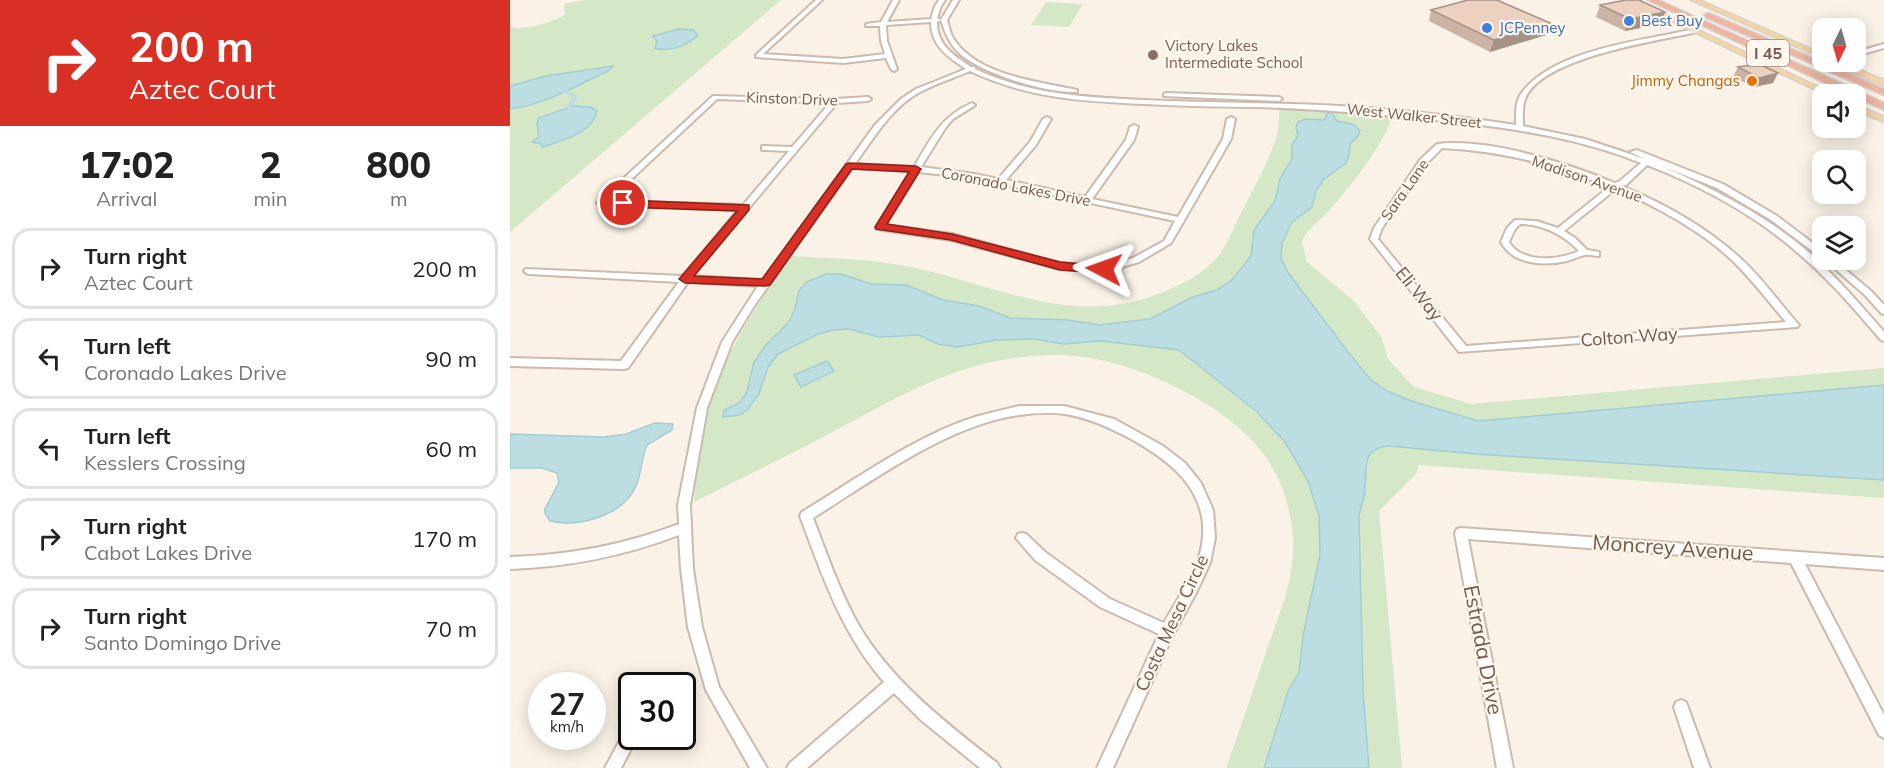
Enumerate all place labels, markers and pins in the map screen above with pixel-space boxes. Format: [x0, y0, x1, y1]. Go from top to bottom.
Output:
place label: Best Buy [1641, 11, 1703, 30]
marker: Best Buy [1622, 14, 1636, 28]
place label: JCPenney [1499, 18, 1565, 37]
marker: JCPenney [1480, 21, 1494, 35]
place label: Victory Lakes Intermediate School [1165, 36, 1303, 72]
marker: Victory Lakes Intermediate School [1146, 48, 1160, 62]
place label: Jimmy Changas [1631, 71, 1740, 90]
marker: Jimmy Changas [1745, 74, 1759, 88]
pin [597, 177, 648, 228]

